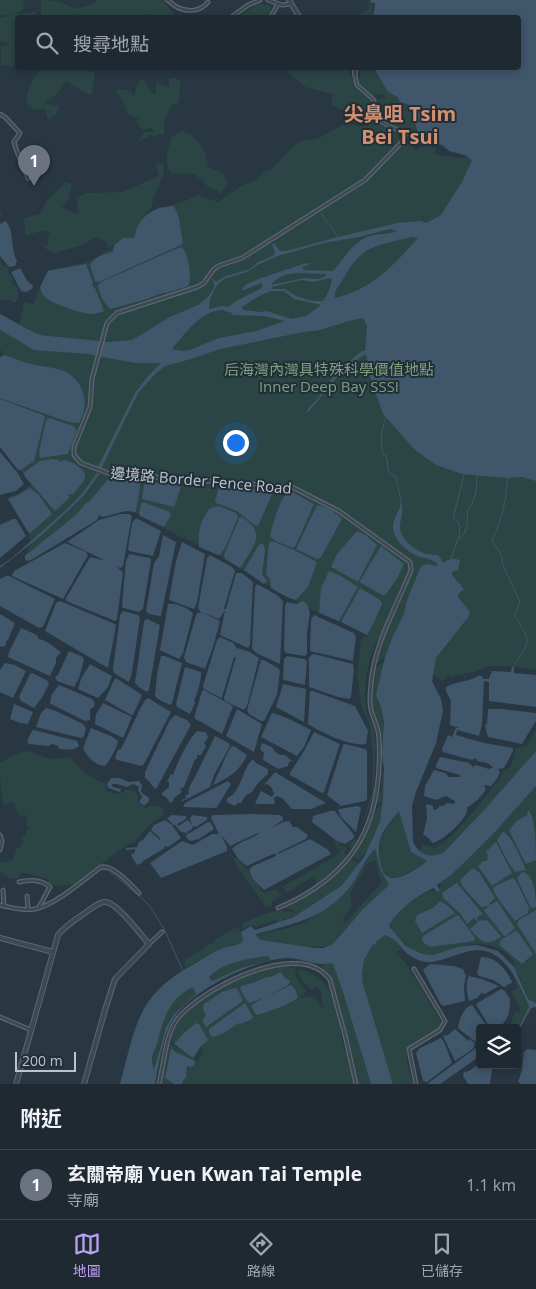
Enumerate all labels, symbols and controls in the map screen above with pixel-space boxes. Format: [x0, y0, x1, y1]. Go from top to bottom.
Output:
search box [15, 15, 521, 70]
icon: search [33, 29, 61, 57]
text: 搜尋地點 [73, 31, 149, 57]
district label: 尖鼻咀 Tsim Bei Tsui [344, 100, 456, 150]
pin: 1 [18, 145, 50, 186]
park label: 后海灣內灣具特殊科學價值地點 Inner Deep Bay SSSI [224, 359, 434, 396]
your location [223, 430, 249, 456]
street label: 邊境路 Border Fence Road [110, 462, 293, 498]
map controls [476, 1024, 521, 1069]
button: layers [476, 1024, 521, 1069]
scale bar [15, 1049, 76, 1072]
text: 200 m [22, 1051, 63, 1070]
text: 附近 [20, 1104, 62, 1132]
text: 玄關帝廟 Yuen Kwan Tai Temple [67, 1161, 362, 1187]
text: 1 [31, 1174, 41, 1196]
text: 1.1 km [466, 1174, 516, 1196]
text: 寺廟 [67, 1189, 99, 1211]
tab: 地圖 [73, 1230, 101, 1280]
tab: 路線 [247, 1230, 275, 1280]
tab: 已儲存 [421, 1230, 463, 1280]

